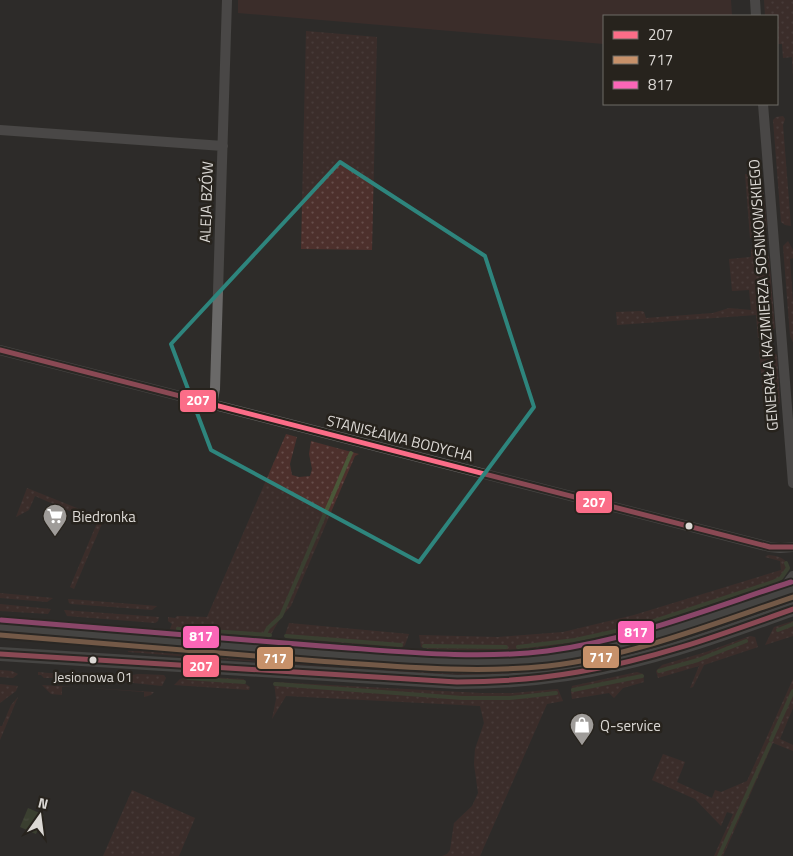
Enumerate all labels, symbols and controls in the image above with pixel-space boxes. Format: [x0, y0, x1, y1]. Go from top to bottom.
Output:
legend [603, 15, 778, 105]
text: 207 [648, 23, 673, 46]
text: 717 [648, 48, 673, 71]
text: 817 [648, 73, 673, 96]
street label: GENERAŁA KAZIMIERZA SOSNKOWSKIEGO [742, 158, 784, 432]
street label: ALEJA BZÓW [193, 161, 219, 243]
line badge: 207 [179, 389, 217, 413]
text: 207 [186, 389, 210, 410]
street label: STANISŁAWA BODYCHA [324, 409, 476, 467]
line badge: 207 [575, 490, 613, 514]
text: 207 [582, 491, 606, 512]
supermarket icon: Biedronka [42, 503, 68, 537]
place label: Biedronka [72, 505, 136, 528]
unlabelled marker [684, 521, 694, 531]
line badge: 817 [617, 620, 655, 644]
text: 817 [624, 621, 648, 642]
line badge: 817 [182, 625, 220, 649]
text: 817 [189, 625, 213, 646]
line badge: 717 [582, 645, 620, 669]
line badge: 717 [256, 646, 294, 670]
text: 717 [589, 646, 613, 667]
text: 717 [263, 647, 287, 668]
line badge: 207 [182, 654, 220, 678]
marker: Jesionowa 01 [88, 655, 98, 665]
text: 207 [189, 655, 213, 676]
place label: Jesionowa 01 [53, 666, 133, 687]
shop icon: Q-service [569, 712, 595, 746]
place label: Q-service [600, 714, 661, 737]
north arrow [15, 791, 65, 841]
text: N [36, 792, 51, 814]

